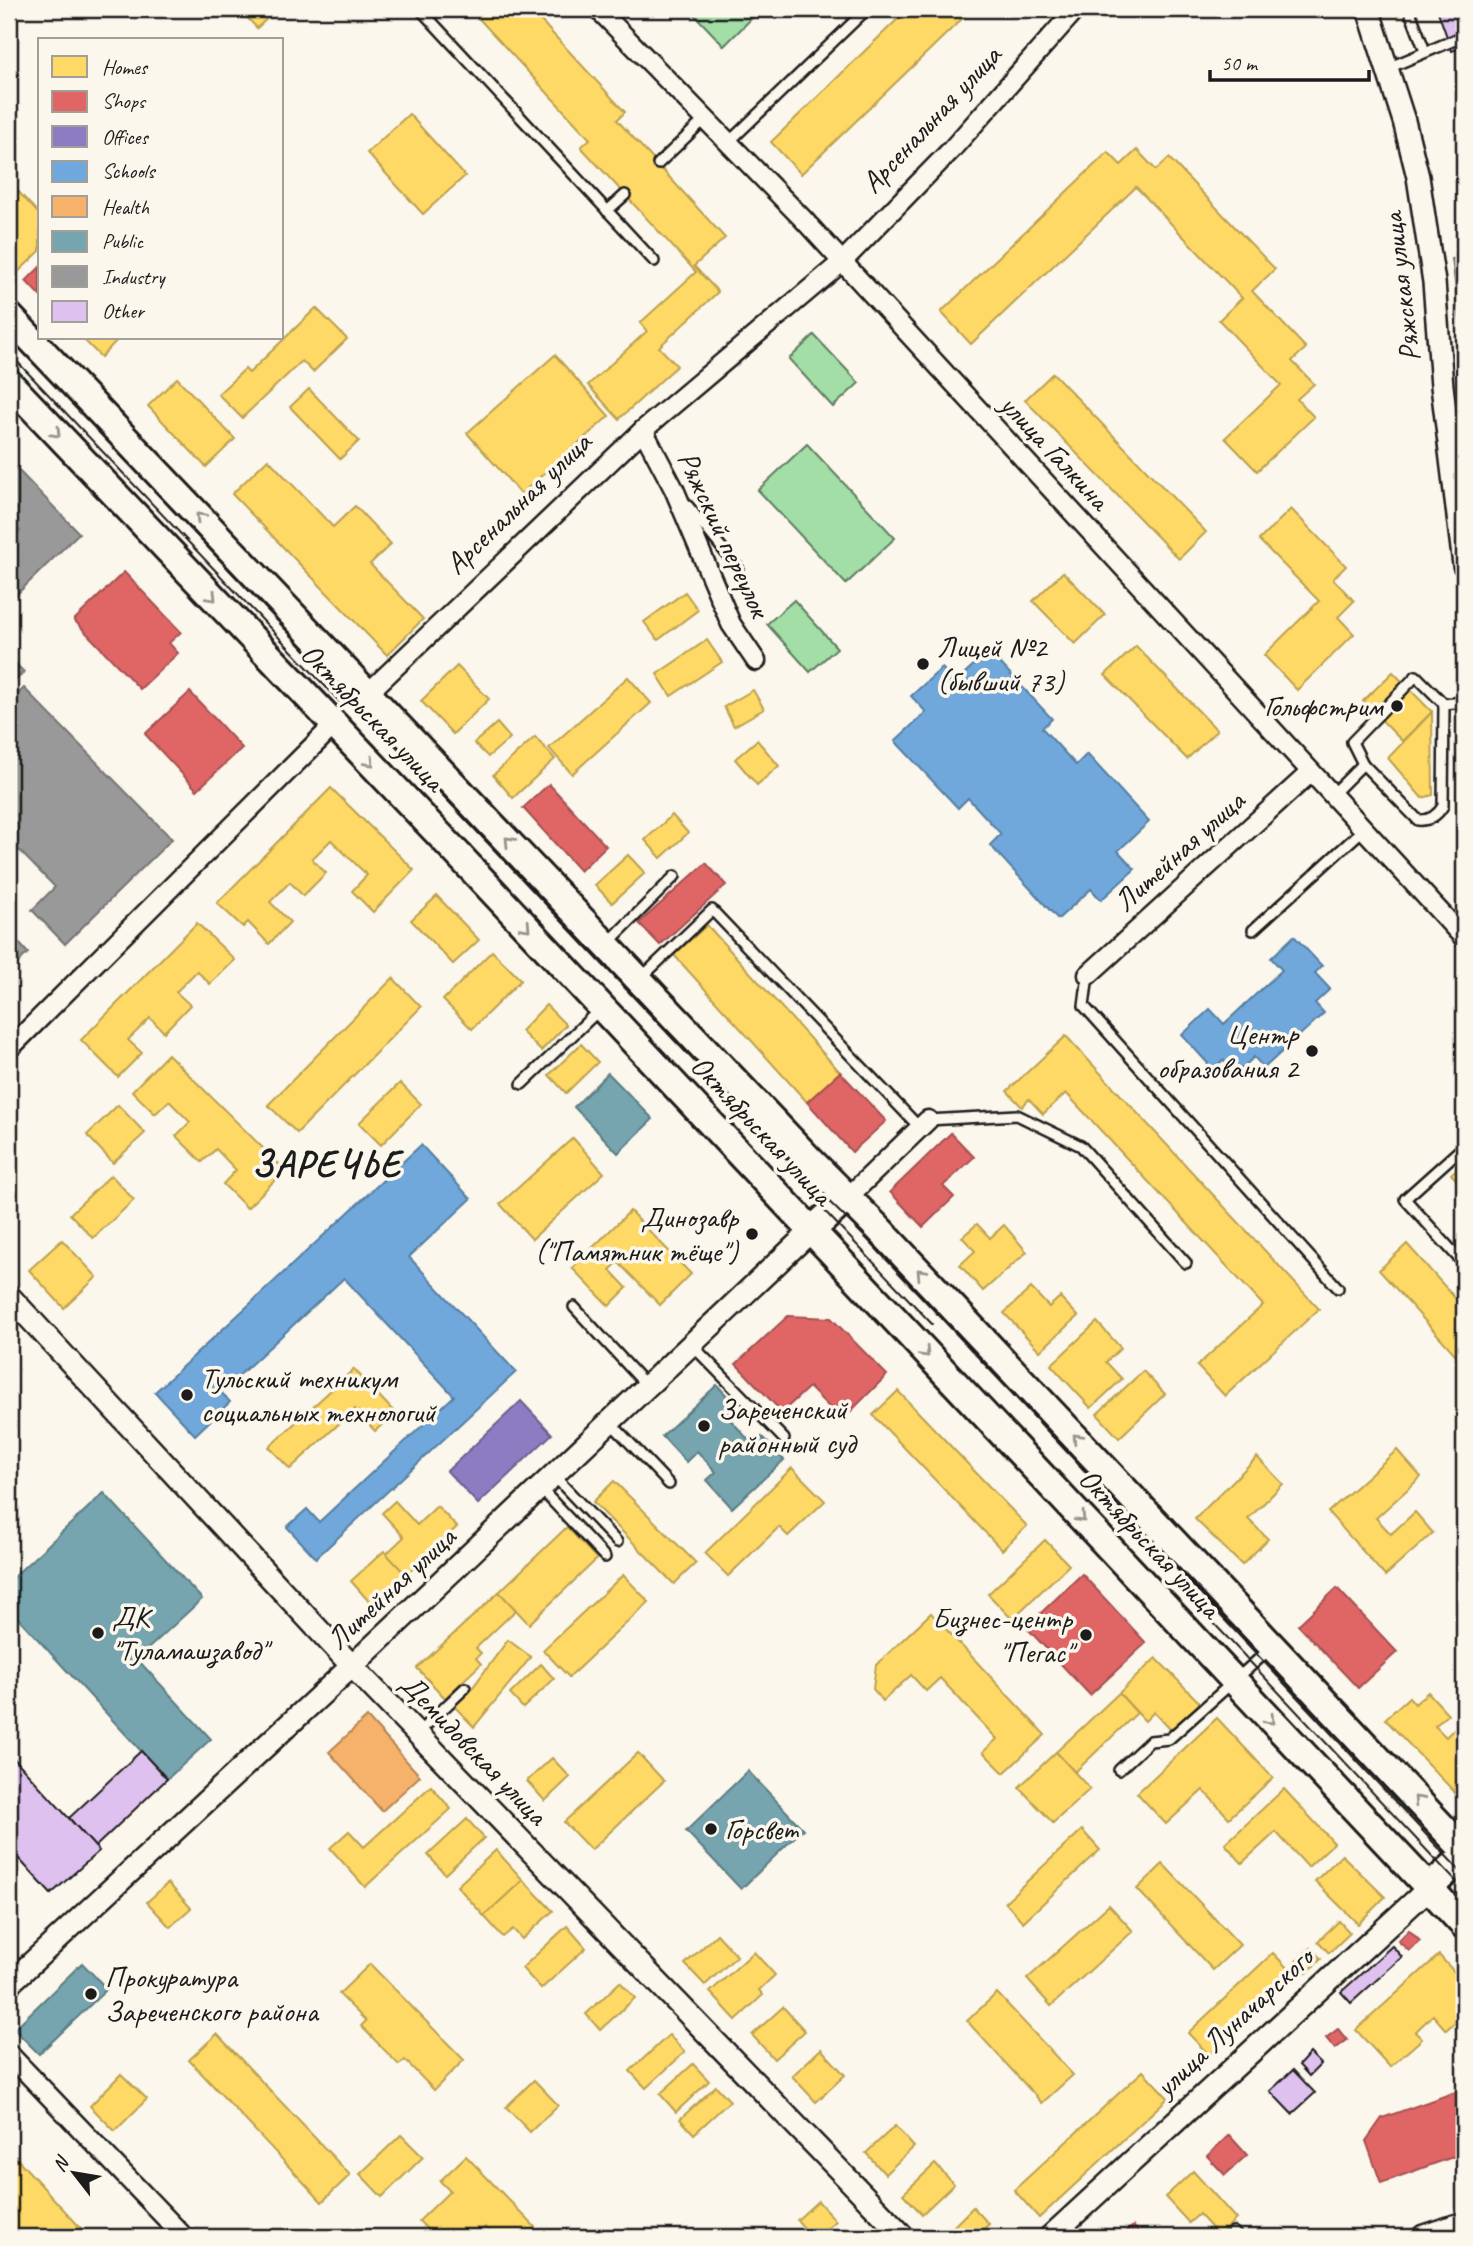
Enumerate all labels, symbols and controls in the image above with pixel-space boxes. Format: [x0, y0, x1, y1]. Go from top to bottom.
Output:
street label: Арсенальная улица [853, 36, 1011, 201]
legend [38, 38, 284, 340]
scale bar [1210, 38, 1370, 82]
text: 50 m [1221, 50, 1259, 76]
text: Homes [102, 54, 149, 80]
text: Shops [102, 88, 147, 114]
text: Offices [102, 124, 149, 150]
text: Schools [102, 158, 156, 184]
text: Health [102, 194, 150, 220]
street label: Ряжская улица [1373, 208, 1429, 364]
text: Public [102, 228, 144, 254]
text: Industry [102, 264, 166, 290]
text: Other [102, 298, 145, 324]
street label: улица Галкина [990, 385, 1120, 520]
street label: Арсенальная улица [437, 422, 600, 582]
one-way arrow [47, 424, 60, 437]
street label: Ряжский переулок [669, 445, 780, 626]
one-way arrow [196, 512, 209, 525]
one-way arrow [204, 589, 217, 602]
place label: Лицей №2 (бывший 73) [937, 628, 1066, 700]
street label: Октябрьская улица [293, 635, 455, 801]
marker: Лицей №2 (бывший 73) [915, 656, 931, 672]
place label: Гольфстрим [1264, 687, 1384, 725]
marker: Гольфстрим [1389, 698, 1405, 714]
one-way arrow [361, 754, 374, 767]
street label: Литейная улица [1106, 781, 1254, 920]
one-way arrow [504, 836, 517, 849]
one-way arrow [518, 919, 531, 932]
place label: Центр образования 2 [1157, 1015, 1300, 1087]
marker: Центр образования 2 [1304, 1043, 1320, 1059]
street label: Октябрьская улица [683, 1047, 843, 1215]
district label: ЗАРЕЧЬЕ [252, 1140, 405, 1187]
place label: Динозавр ("Памятник тёще") [535, 1198, 740, 1270]
marker: Динозавр ("Памятник тёще") [744, 1226, 760, 1242]
one-way arrow [916, 1268, 929, 1281]
one-way arrow [917, 1345, 930, 1358]
place label: Тульский техникум социальных технологий [201, 1359, 437, 1431]
marker: Тульский техникум социальных технологий [179, 1387, 195, 1403]
place label: Зареченский районный суд [718, 1390, 858, 1462]
marker: Зареченский районный суд [696, 1418, 712, 1434]
one-way arrow [1072, 1433, 1085, 1446]
street label: Октябрьская улица [1071, 1460, 1231, 1628]
one-way arrow [1073, 1510, 1085, 1523]
street label: Литейная улица [318, 1517, 465, 1658]
place label: ДК "Туламашзавод" [112, 1597, 273, 1669]
place label: Бизнес-центр "Пегас" [932, 1599, 1078, 1671]
marker: ДК "Туламашзавод" [90, 1625, 106, 1641]
marker: Бизнес-центр "Пегас" [1078, 1627, 1094, 1643]
street label: Демидовская улица [392, 1665, 557, 1834]
one-way arrow [1262, 1712, 1275, 1725]
one-way arrow [1413, 1795, 1426, 1808]
place label: Горсвет [725, 1810, 800, 1848]
marker: Горсвет [703, 1821, 719, 1837]
street label: улица Луначарского [1145, 1937, 1324, 2107]
place label: Прокуратура Зареченского района [105, 1958, 320, 2030]
marker: Прокуратура Зареченского района [83, 1986, 99, 2002]
north arrow [38, 2138, 108, 2208]
text: N [47, 2151, 75, 2176]

